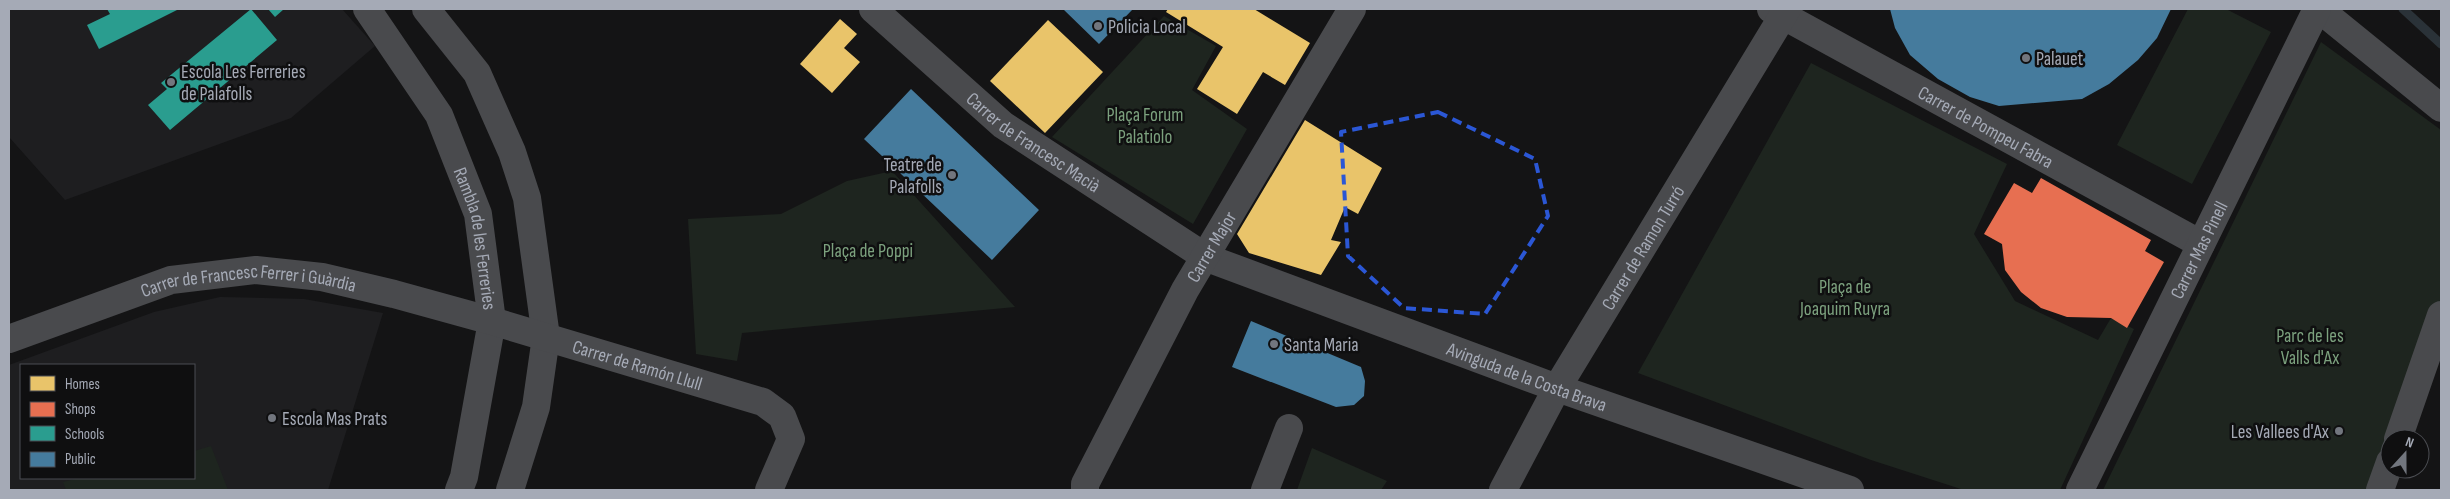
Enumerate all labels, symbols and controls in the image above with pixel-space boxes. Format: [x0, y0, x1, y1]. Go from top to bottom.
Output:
place label: Policia Local [1108, 16, 1186, 39]
marker: Policia Local [1092, 20, 1104, 32]
place label: Palauet [2036, 48, 2083, 71]
marker: Palauet [2020, 52, 2032, 64]
place label: Escola Les Ferreries de Palafolls [181, 61, 306, 106]
marker: Escola Les Ferreries de Palafolls [165, 76, 177, 88]
street label: Carrer de Pompeu Fabra [1914, 82, 2057, 174]
street label: Carrer de Francesc Macià [961, 88, 1104, 198]
park label: Plaça Forum Palatiolo [1107, 104, 1183, 149]
place label: Teatre de Palafolls [883, 154, 942, 199]
street label: Rambla de les Ferreries [448, 164, 500, 311]
marker: Teatre de Palafolls [946, 169, 958, 181]
street label: Carrer de Ramon Turró [1597, 182, 1690, 315]
street label: Carrer Mas Pinell [2166, 198, 2234, 303]
street label: Carrer Major [1182, 207, 1242, 287]
park label: Plaça de Poppi [823, 240, 913, 263]
street label: Carrer de Francesc Ferrer i Guàrdia [138, 260, 358, 303]
park label: Plaça de Joaquim Ruyra [1799, 276, 1890, 321]
park label: Parc de les Valls d'Ax [2276, 325, 2344, 370]
place label: Santa Maria [1284, 334, 1359, 357]
street label: Carrer de Ramón Llull [570, 336, 705, 396]
marker: Santa Maria [1268, 338, 1280, 350]
street label: Avinguda de la Costa Brava [1443, 338, 1609, 417]
legend [20, 364, 195, 479]
text: Homes [65, 375, 100, 394]
text: Shops [65, 400, 96, 419]
place label: Escola Mas Prats [282, 408, 388, 431]
marker: Escola Mas Prats [266, 412, 278, 424]
place label: Les Vallees d'Ax [2231, 421, 2329, 444]
text: Schools [65, 425, 104, 444]
marker: Les Vallees d'Ax [2333, 425, 2345, 437]
north arrow [2380, 429, 2430, 479]
text: N [2403, 433, 2416, 452]
text: Public [65, 450, 96, 469]

